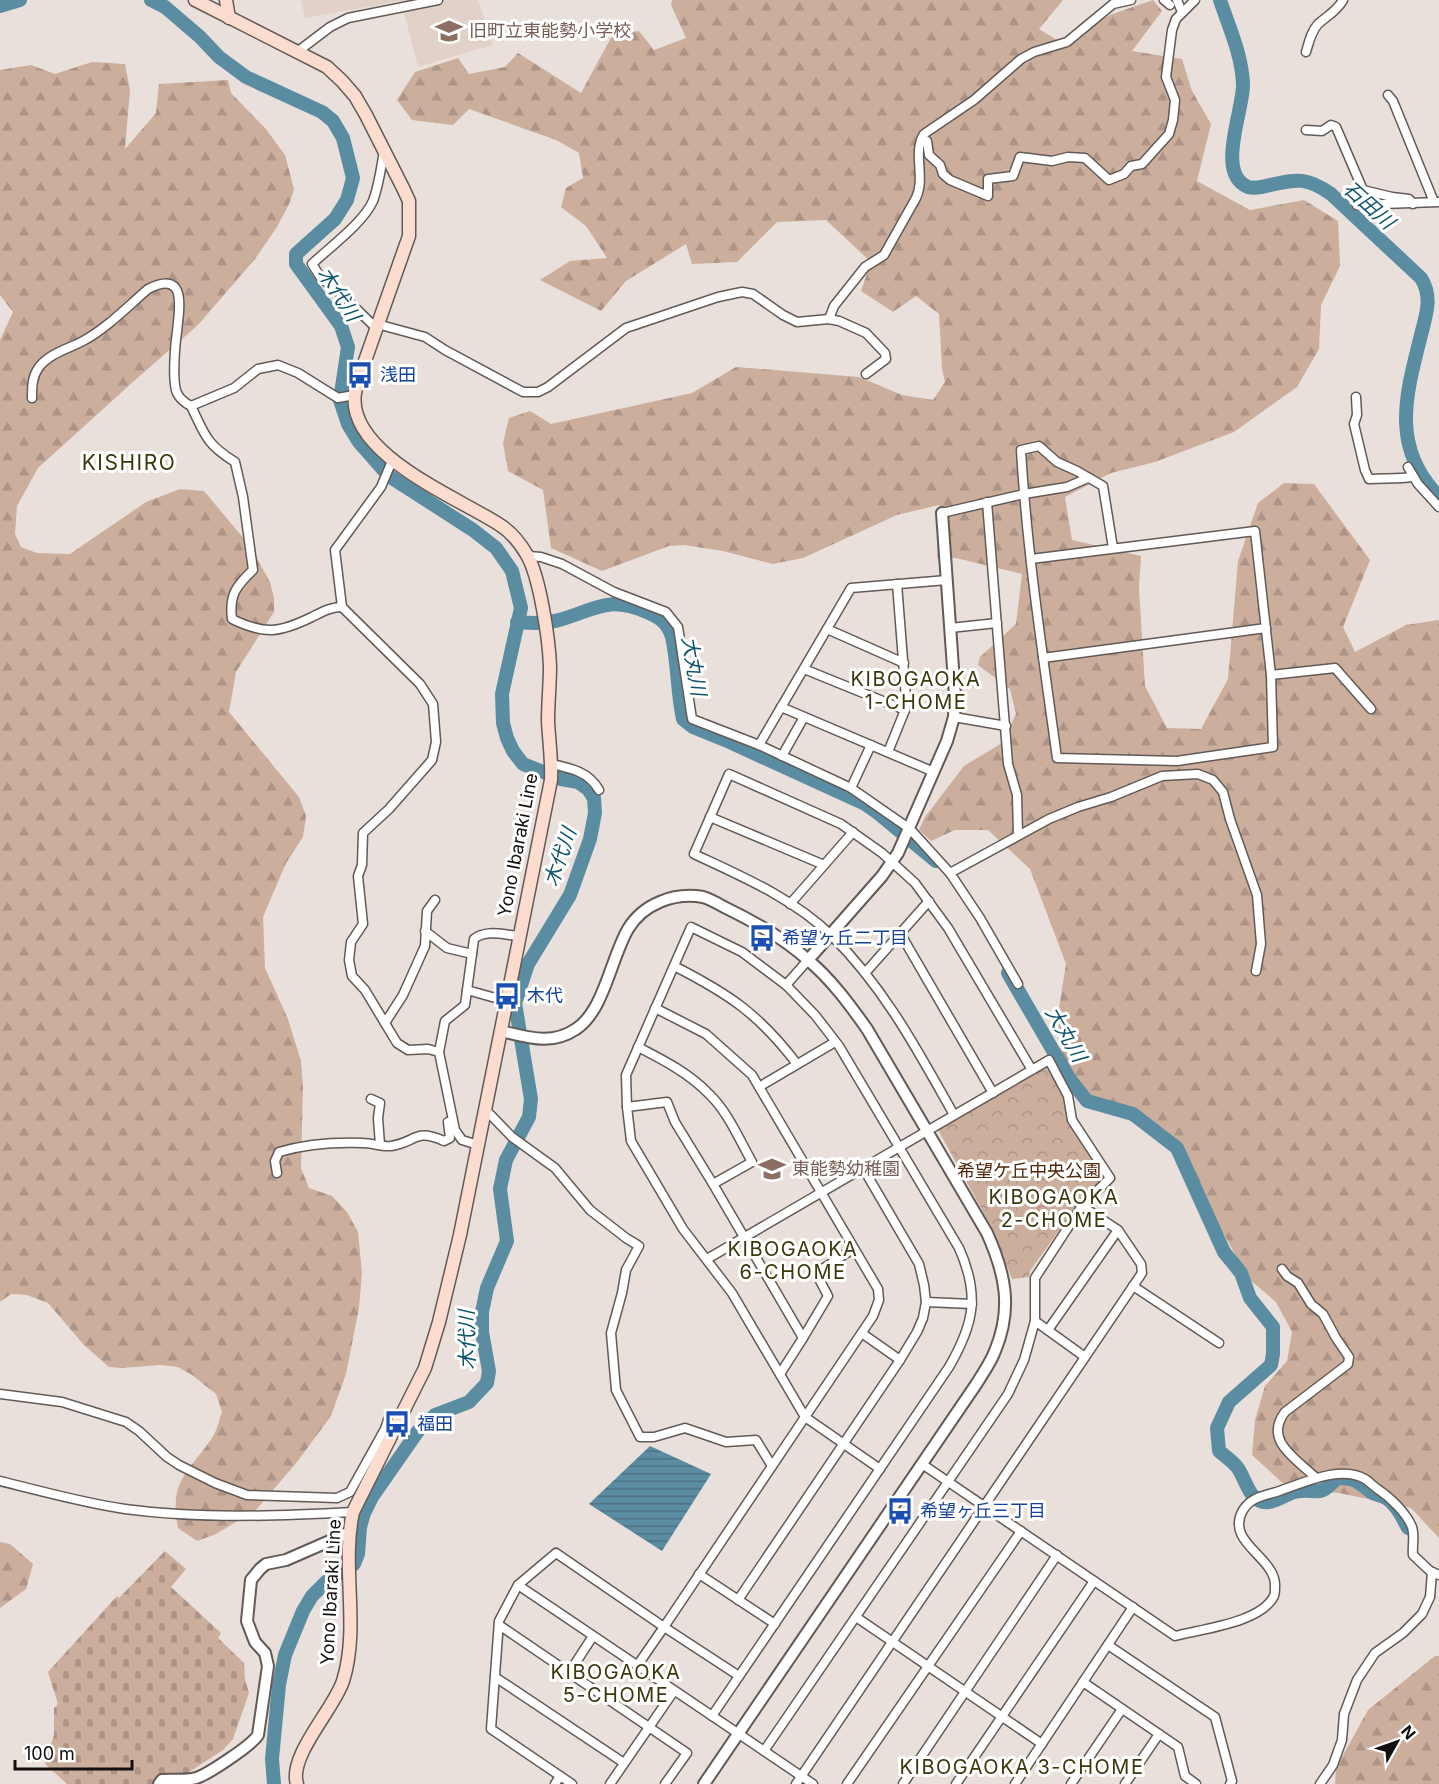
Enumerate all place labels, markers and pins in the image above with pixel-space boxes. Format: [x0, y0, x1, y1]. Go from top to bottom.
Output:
school or university icon: 旧町立東能勢小学校 [434, 16, 464, 46]
place label: 旧町立東能勢小学校 [469, 20, 631, 41]
bus stop icon: 浅田 [345, 360, 375, 390]
place label: 浅田 [380, 364, 416, 385]
bus stop icon: 希望ヶ丘二丁目 [747, 923, 777, 953]
place label: 希望ヶ丘二丁目 [782, 927, 908, 948]
bus stop icon: 木代 [492, 981, 522, 1011]
place label: 木代 [527, 985, 563, 1006]
school or university icon: 東能勢幼稚園 [757, 1154, 787, 1184]
place label: 東能勢幼稚園 [792, 1158, 900, 1179]
bus stop icon: 福田 [382, 1409, 412, 1439]
place label: 福田 [417, 1413, 453, 1434]
bus stop icon: 希望ヶ丘三丁目 [885, 1496, 915, 1526]
place label: 希望ヶ丘三丁目 [920, 1500, 1046, 1521]

